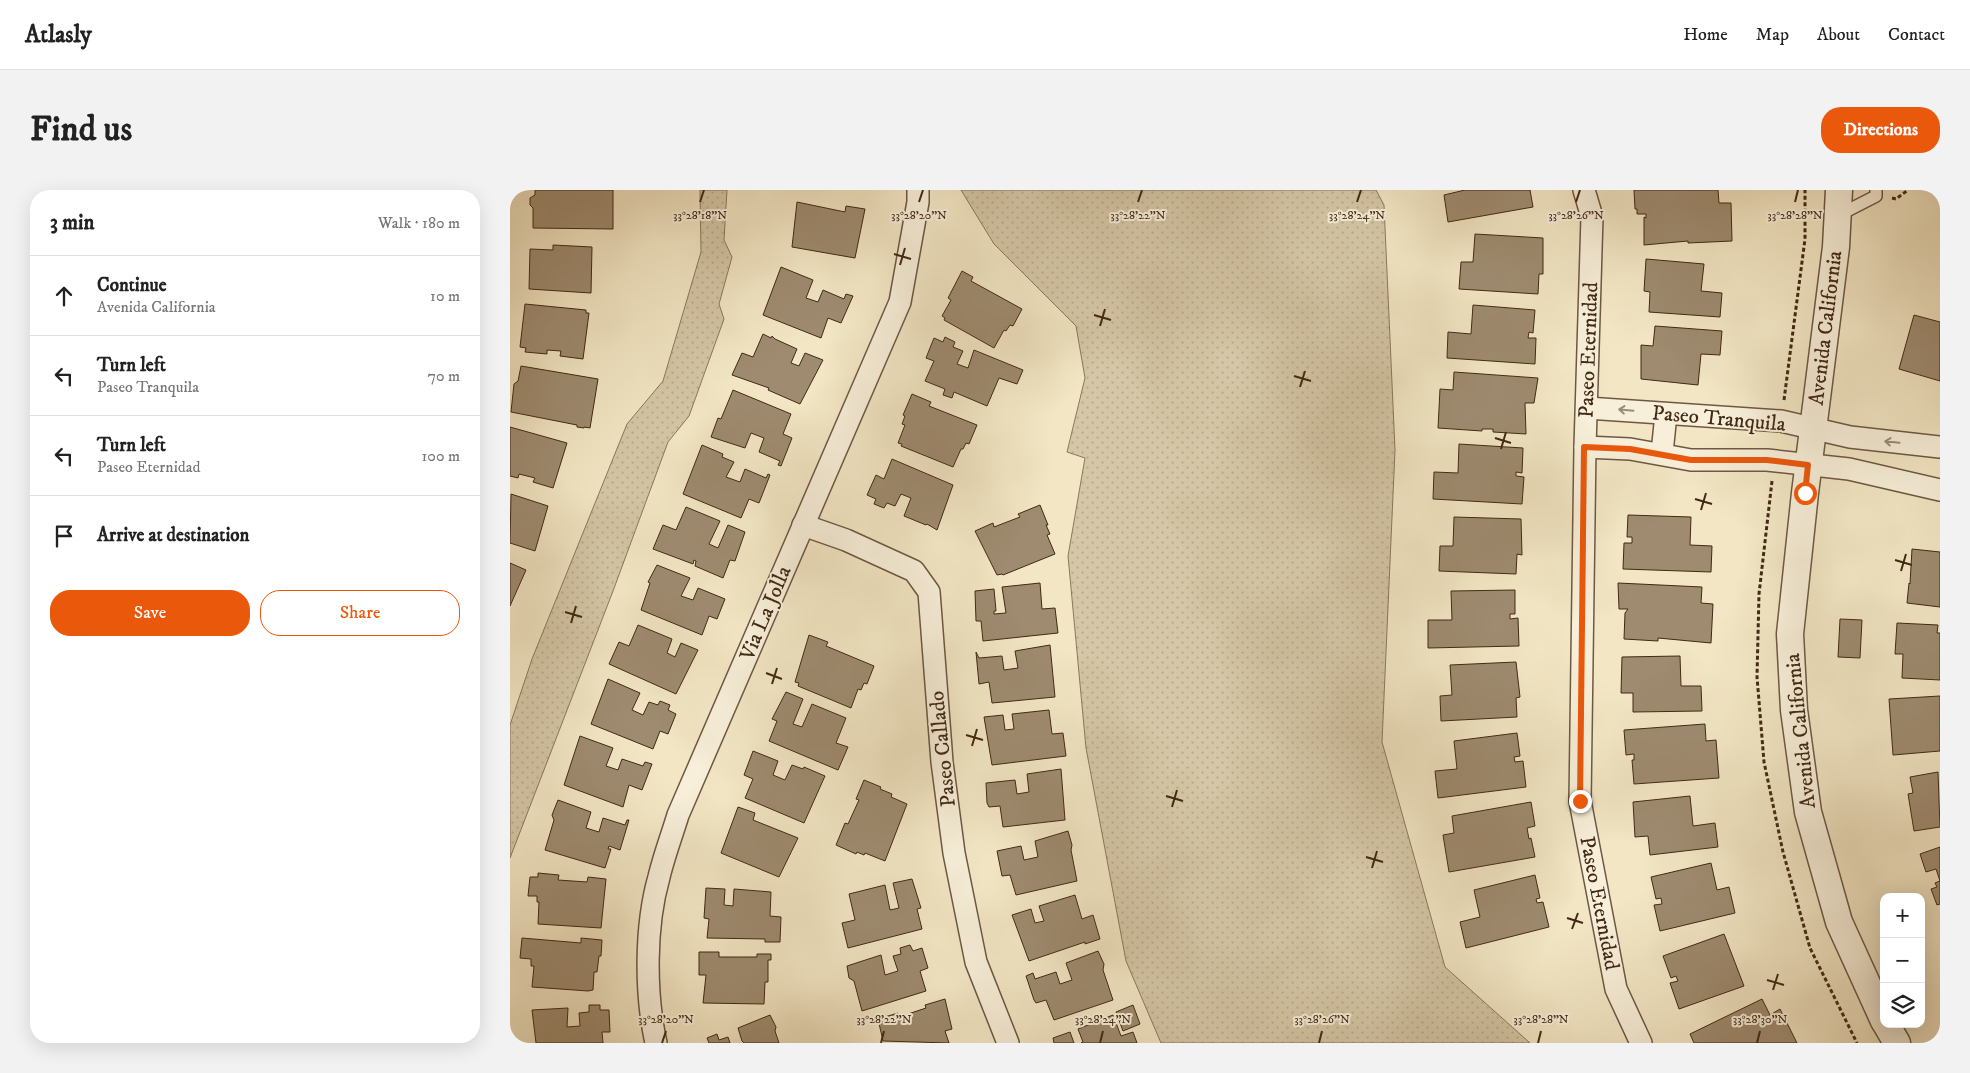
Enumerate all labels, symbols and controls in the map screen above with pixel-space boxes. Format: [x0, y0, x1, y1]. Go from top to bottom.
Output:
text: Atlasly [25, 20, 92, 50]
text: Home [1683, 24, 1728, 46]
text: Map [1756, 24, 1789, 46]
text: About [1817, 24, 1860, 46]
text: Contact [1888, 24, 1945, 46]
button: Directions [1821, 107, 1940, 153]
text: Find us [30, 108, 132, 152]
text: 33°28'18"N [673, 208, 727, 223]
text: 33°28'20"N [891, 208, 947, 223]
text: 33°28'22"N [1110, 208, 1166, 223]
text: 33°28'24"N [1329, 208, 1385, 223]
text: 33°28'26"N [1548, 208, 1604, 223]
text: 33°28'28"N [1767, 208, 1823, 223]
text: 3 min [50, 210, 95, 236]
text: Walk · 180 m [378, 213, 460, 233]
street label: Avenida California [1804, 249, 1848, 407]
text: Continue [97, 274, 167, 297]
street label: Paseo Eternidad [1574, 281, 1604, 418]
icon: ahead [50, 282, 78, 310]
text: 10 m [430, 286, 460, 306]
text: Avenida California [97, 297, 216, 317]
text: Turn left [97, 354, 166, 377]
icon: left [50, 362, 78, 390]
text: 70 m [428, 366, 460, 386]
text: Paseo Tranquila [97, 377, 199, 397]
street label: Paseo Tranquila [1651, 400, 1787, 438]
one-way arrow [1619, 405, 1635, 415]
text: Turn left [97, 434, 166, 457]
one-way arrow [1884, 437, 1900, 446]
icon: left [50, 442, 78, 470]
text: 100 m [422, 446, 460, 466]
text: Paseo Eternidad [97, 457, 201, 477]
route start [1794, 482, 1817, 505]
icon: arrive [50, 522, 78, 550]
text: Arrive at destination [97, 524, 249, 547]
street label: Via La Jolla [734, 562, 797, 665]
button: Save [50, 590, 250, 636]
button: Share [260, 590, 460, 636]
street label: Avenida California [1780, 652, 1822, 810]
street label: Paseo Callado [924, 690, 962, 808]
route end [1569, 790, 1592, 813]
street label: Paseo Eternidad [1573, 834, 1625, 973]
map controls [1880, 893, 1925, 1028]
button: + [1880, 893, 1925, 938]
button: − [1880, 938, 1925, 983]
button: layers [1880, 983, 1925, 1028]
text: 33°28'20"N [638, 1012, 694, 1027]
text: 33°28'22"N [856, 1012, 912, 1027]
text: 33°28'24"N [1075, 1012, 1131, 1027]
text: 33°28'26"N [1294, 1012, 1350, 1027]
text: 33°28'28"N [1513, 1012, 1569, 1027]
text: 33°28'30"N [1733, 1012, 1787, 1027]

